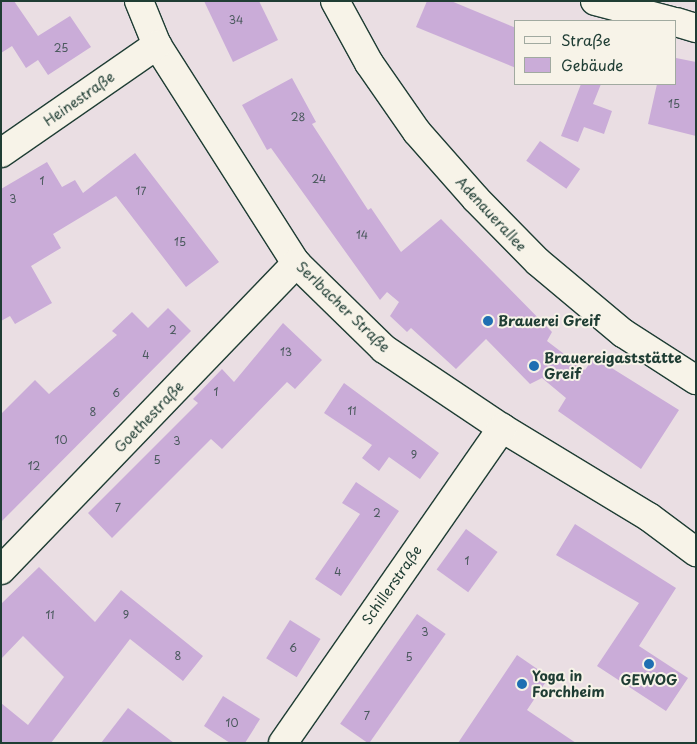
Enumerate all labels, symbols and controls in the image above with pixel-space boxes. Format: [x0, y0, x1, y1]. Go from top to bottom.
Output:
house number: 34 [229, 13, 243, 27]
legend [514, 20, 677, 85]
text: Straße [561, 28, 611, 51]
house number: 25 [54, 41, 68, 55]
text: Gebäude [561, 53, 623, 76]
street label: Heinestraße [40, 68, 118, 130]
house number: 15 [668, 97, 680, 111]
house number: 28 [291, 110, 305, 124]
house number: 24 [312, 172, 326, 186]
street label: Adenauerallee [452, 173, 530, 255]
house number: 1 [40, 174, 44, 188]
house number: 17 [136, 184, 146, 198]
house number: 3 [9, 192, 17, 206]
house number: 14 [356, 228, 368, 242]
house number: 15 [174, 235, 186, 249]
street label: Serlbacher Straße [293, 258, 393, 356]
place label: Brauerei Greif [498, 313, 601, 329]
marker: Brauerei Greif [482, 315, 494, 327]
house number: 2 [169, 323, 177, 337]
house number: 13 [280, 345, 292, 359]
house number: 4 [142, 348, 150, 362]
place label: Brauereigaststätte Greif [544, 350, 682, 382]
marker: Brauereigaststätte Greif [528, 360, 540, 372]
street label: Goethestraße [111, 378, 187, 456]
house number: 1 [214, 385, 218, 399]
house number: 6 [112, 386, 120, 400]
house number: 11 [347, 404, 357, 418]
house number: 8 [90, 405, 96, 419]
house number: 10 [55, 433, 67, 447]
house number: 3 [173, 434, 181, 448]
house number: 9 [411, 448, 417, 462]
house number: 5 [153, 453, 161, 467]
house number: 12 [28, 459, 40, 473]
house number: 7 [115, 501, 121, 515]
house number: 2 [373, 506, 381, 520]
street label: Schillerstraße [359, 542, 425, 628]
house number: 1 [465, 554, 469, 568]
house number: 4 [334, 565, 342, 579]
house number: 11 [45, 608, 55, 622]
house number: 9 [123, 608, 129, 622]
house number: 3 [421, 625, 429, 639]
house number: 6 [289, 641, 297, 655]
house number: 8 [175, 649, 181, 663]
house number: 5 [405, 650, 413, 664]
marker: GEWOG [643, 658, 655, 670]
place label: Yoga in Forchheim [532, 668, 605, 700]
place label: GEWOG [621, 672, 677, 688]
marker: Yoga in Forchheim [516, 678, 528, 690]
house number: 7 [364, 709, 370, 723]
house number: 10 [226, 716, 238, 730]

